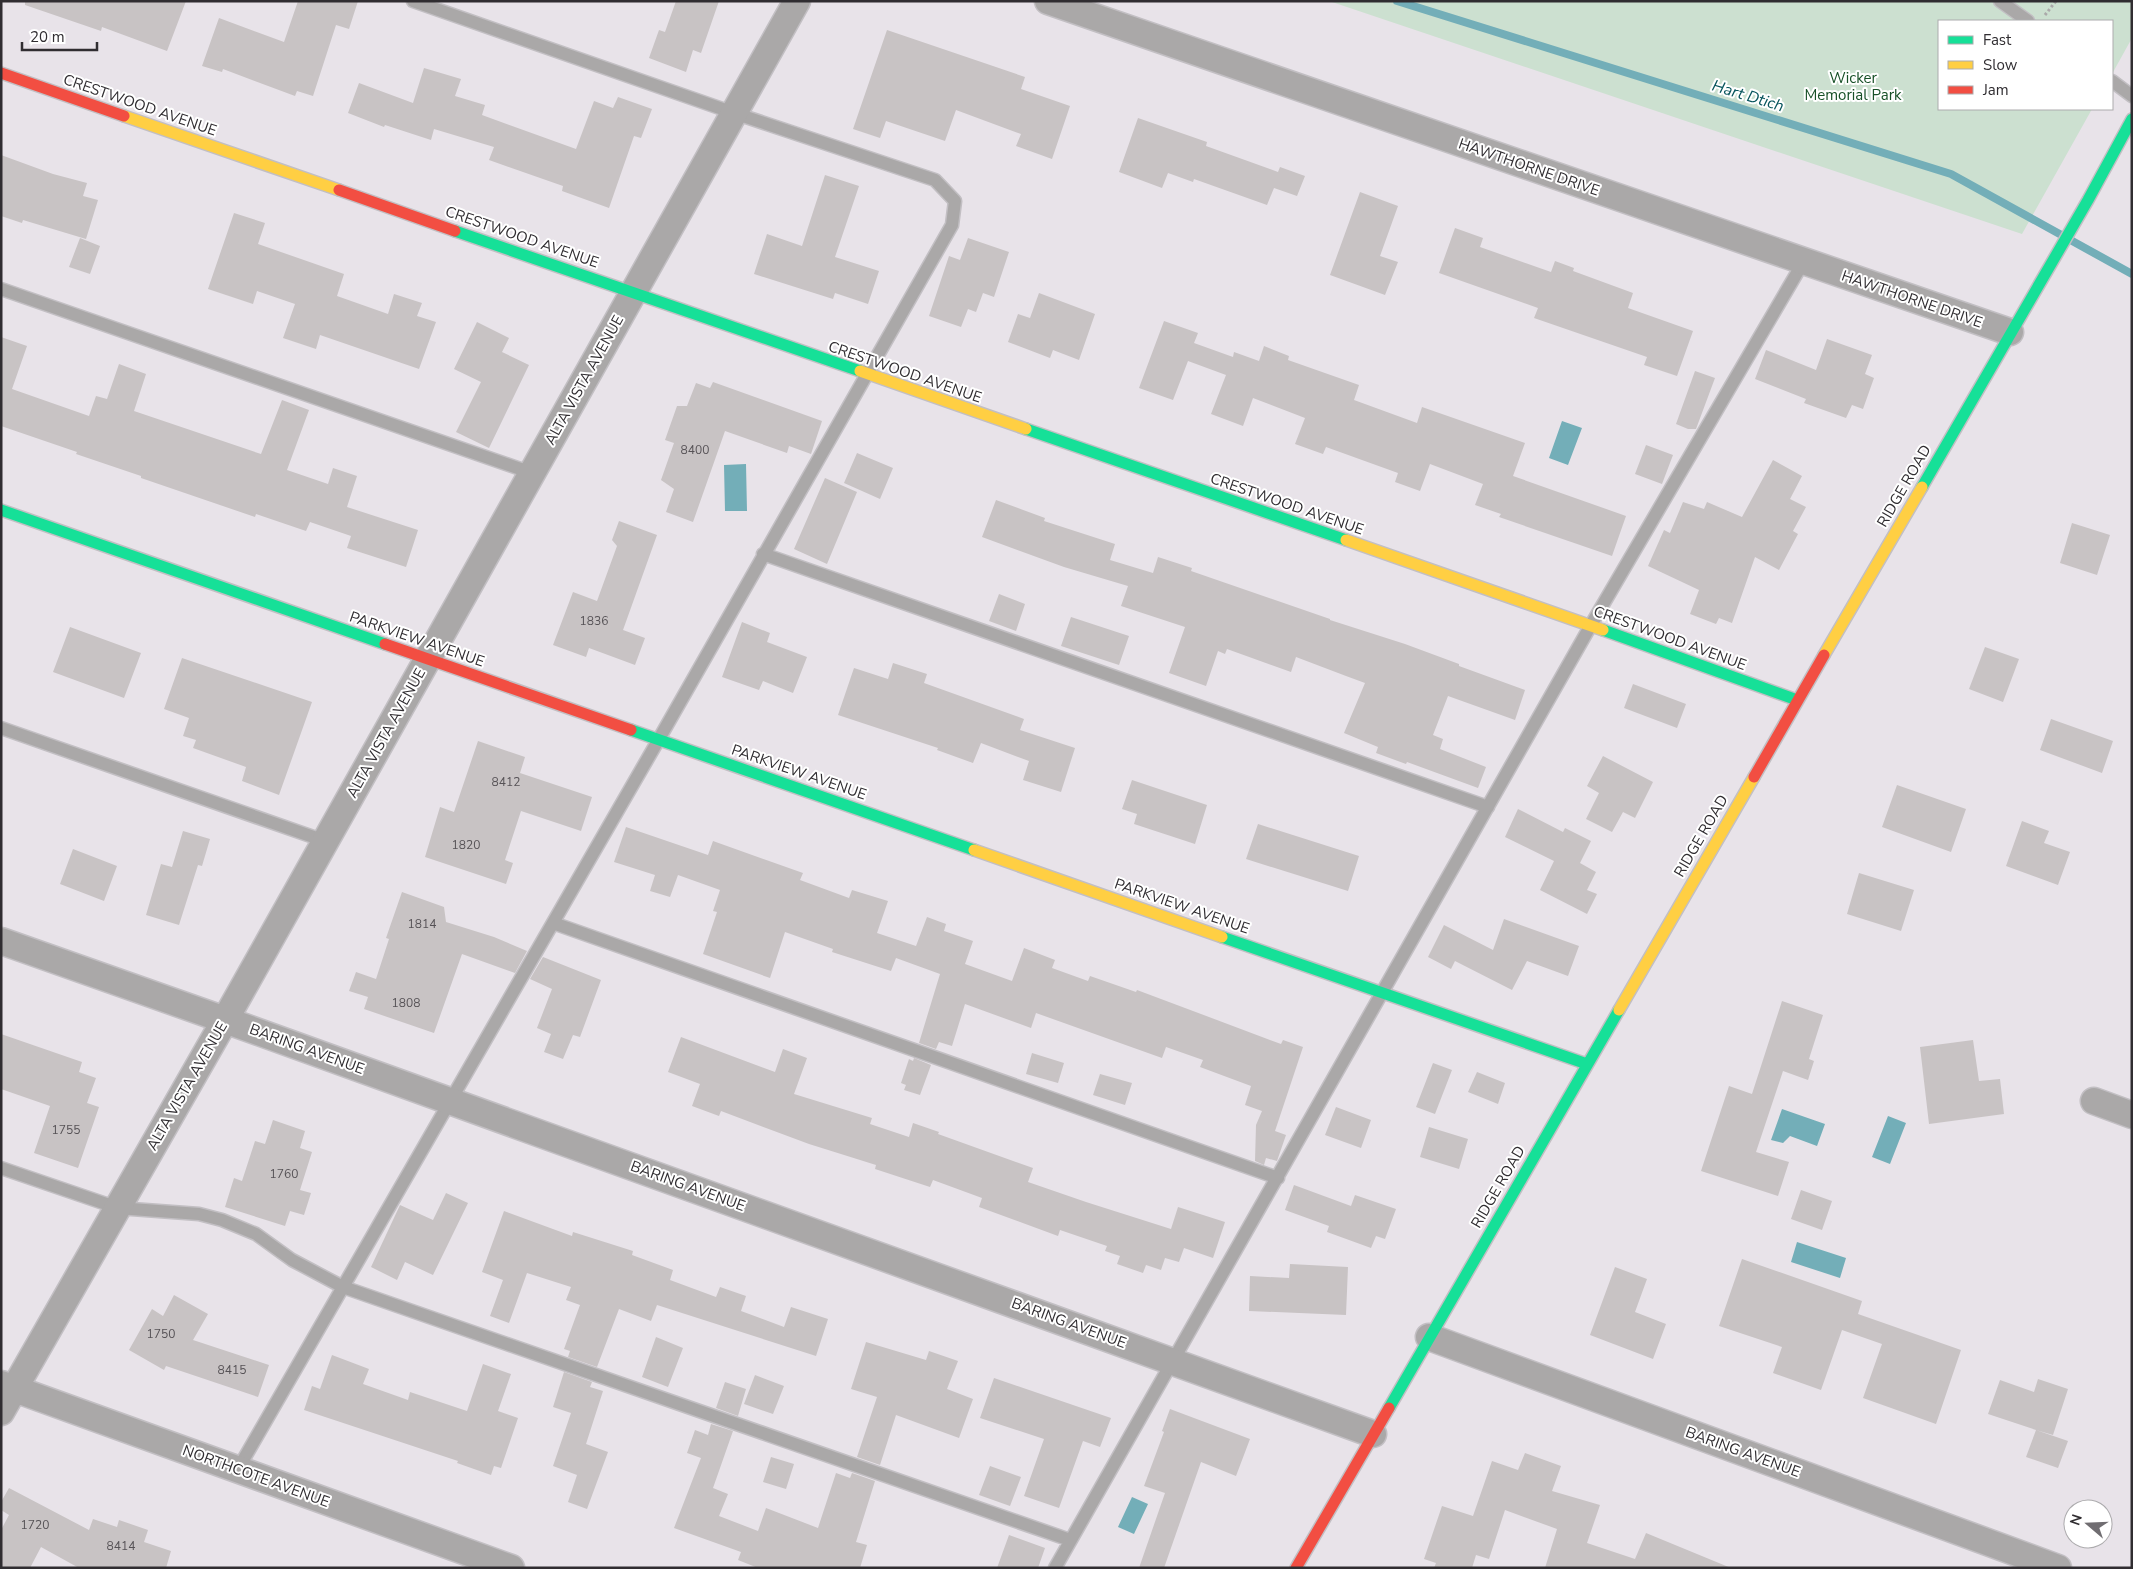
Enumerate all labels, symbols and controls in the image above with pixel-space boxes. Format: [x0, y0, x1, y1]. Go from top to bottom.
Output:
scale bar [22, 20, 98, 52]
legend [1938, 20, 2113, 110]
text: 20 m [30, 27, 65, 47]
text: Fast [1983, 30, 2012, 50]
text: Slow [1983, 55, 2018, 75]
park label: Wicker Memorial Park [1804, 68, 1902, 105]
street label: CRESTWOOD AVENUE [61, 69, 219, 141]
water label: Hart Dtich [1709, 75, 1787, 117]
text: Jam [1982, 80, 2009, 100]
street label: HAWTHORNE DRIVE [1456, 133, 1602, 201]
street label: CRESTWOOD AVENUE [443, 201, 601, 273]
street label: HAWTHORNE DRIVE [1839, 265, 1985, 333]
street label: ALTA VISTA AVENUE [540, 311, 628, 449]
street label: CRESTWOOD AVENUE [826, 336, 984, 408]
street label: RIDGE ROAD [1872, 441, 1936, 531]
house number: 8400 [681, 442, 709, 458]
street label: CRESTWOOD AVENUE [1208, 468, 1366, 540]
street label: CRESTWOOD AVENUE [1591, 601, 1749, 675]
street label: PARKVIEW AVENUE [347, 606, 487, 672]
house number: 1836 [580, 613, 608, 629]
street label: ALTA VISTA AVENUE [342, 664, 430, 802]
street label: PARKVIEW AVENUE [729, 739, 869, 805]
house number: 8412 [492, 774, 520, 790]
street label: RIDGE ROAD [1669, 791, 1733, 881]
house number: 1820 [452, 837, 480, 853]
street label: PARKVIEW AVENUE [1112, 873, 1252, 939]
house number: 1814 [408, 916, 436, 932]
house number: 1808 [392, 995, 420, 1011]
street label: ALTA VISTA AVENUE [142, 1018, 232, 1154]
street label: BARING AVENUE [247, 1019, 367, 1079]
house number: 1755 [52, 1122, 80, 1138]
street label: RIDGE ROAD [1466, 1142, 1530, 1232]
street label: BARING AVENUE [628, 1156, 748, 1216]
house number: 1760 [270, 1166, 298, 1182]
street label: BARING AVENUE [1009, 1293, 1129, 1353]
house number: 1750 [147, 1326, 175, 1342]
house number: 8415 [218, 1362, 246, 1378]
street label: BARING AVENUE [1683, 1422, 1803, 1482]
street label: NORTHCOTE AVENUE [180, 1440, 332, 1512]
north arrow [2063, 1499, 2113, 1549]
text: N [2065, 1512, 2087, 1528]
house number: 1720 [21, 1517, 49, 1533]
house number: 8414 [107, 1538, 135, 1554]

